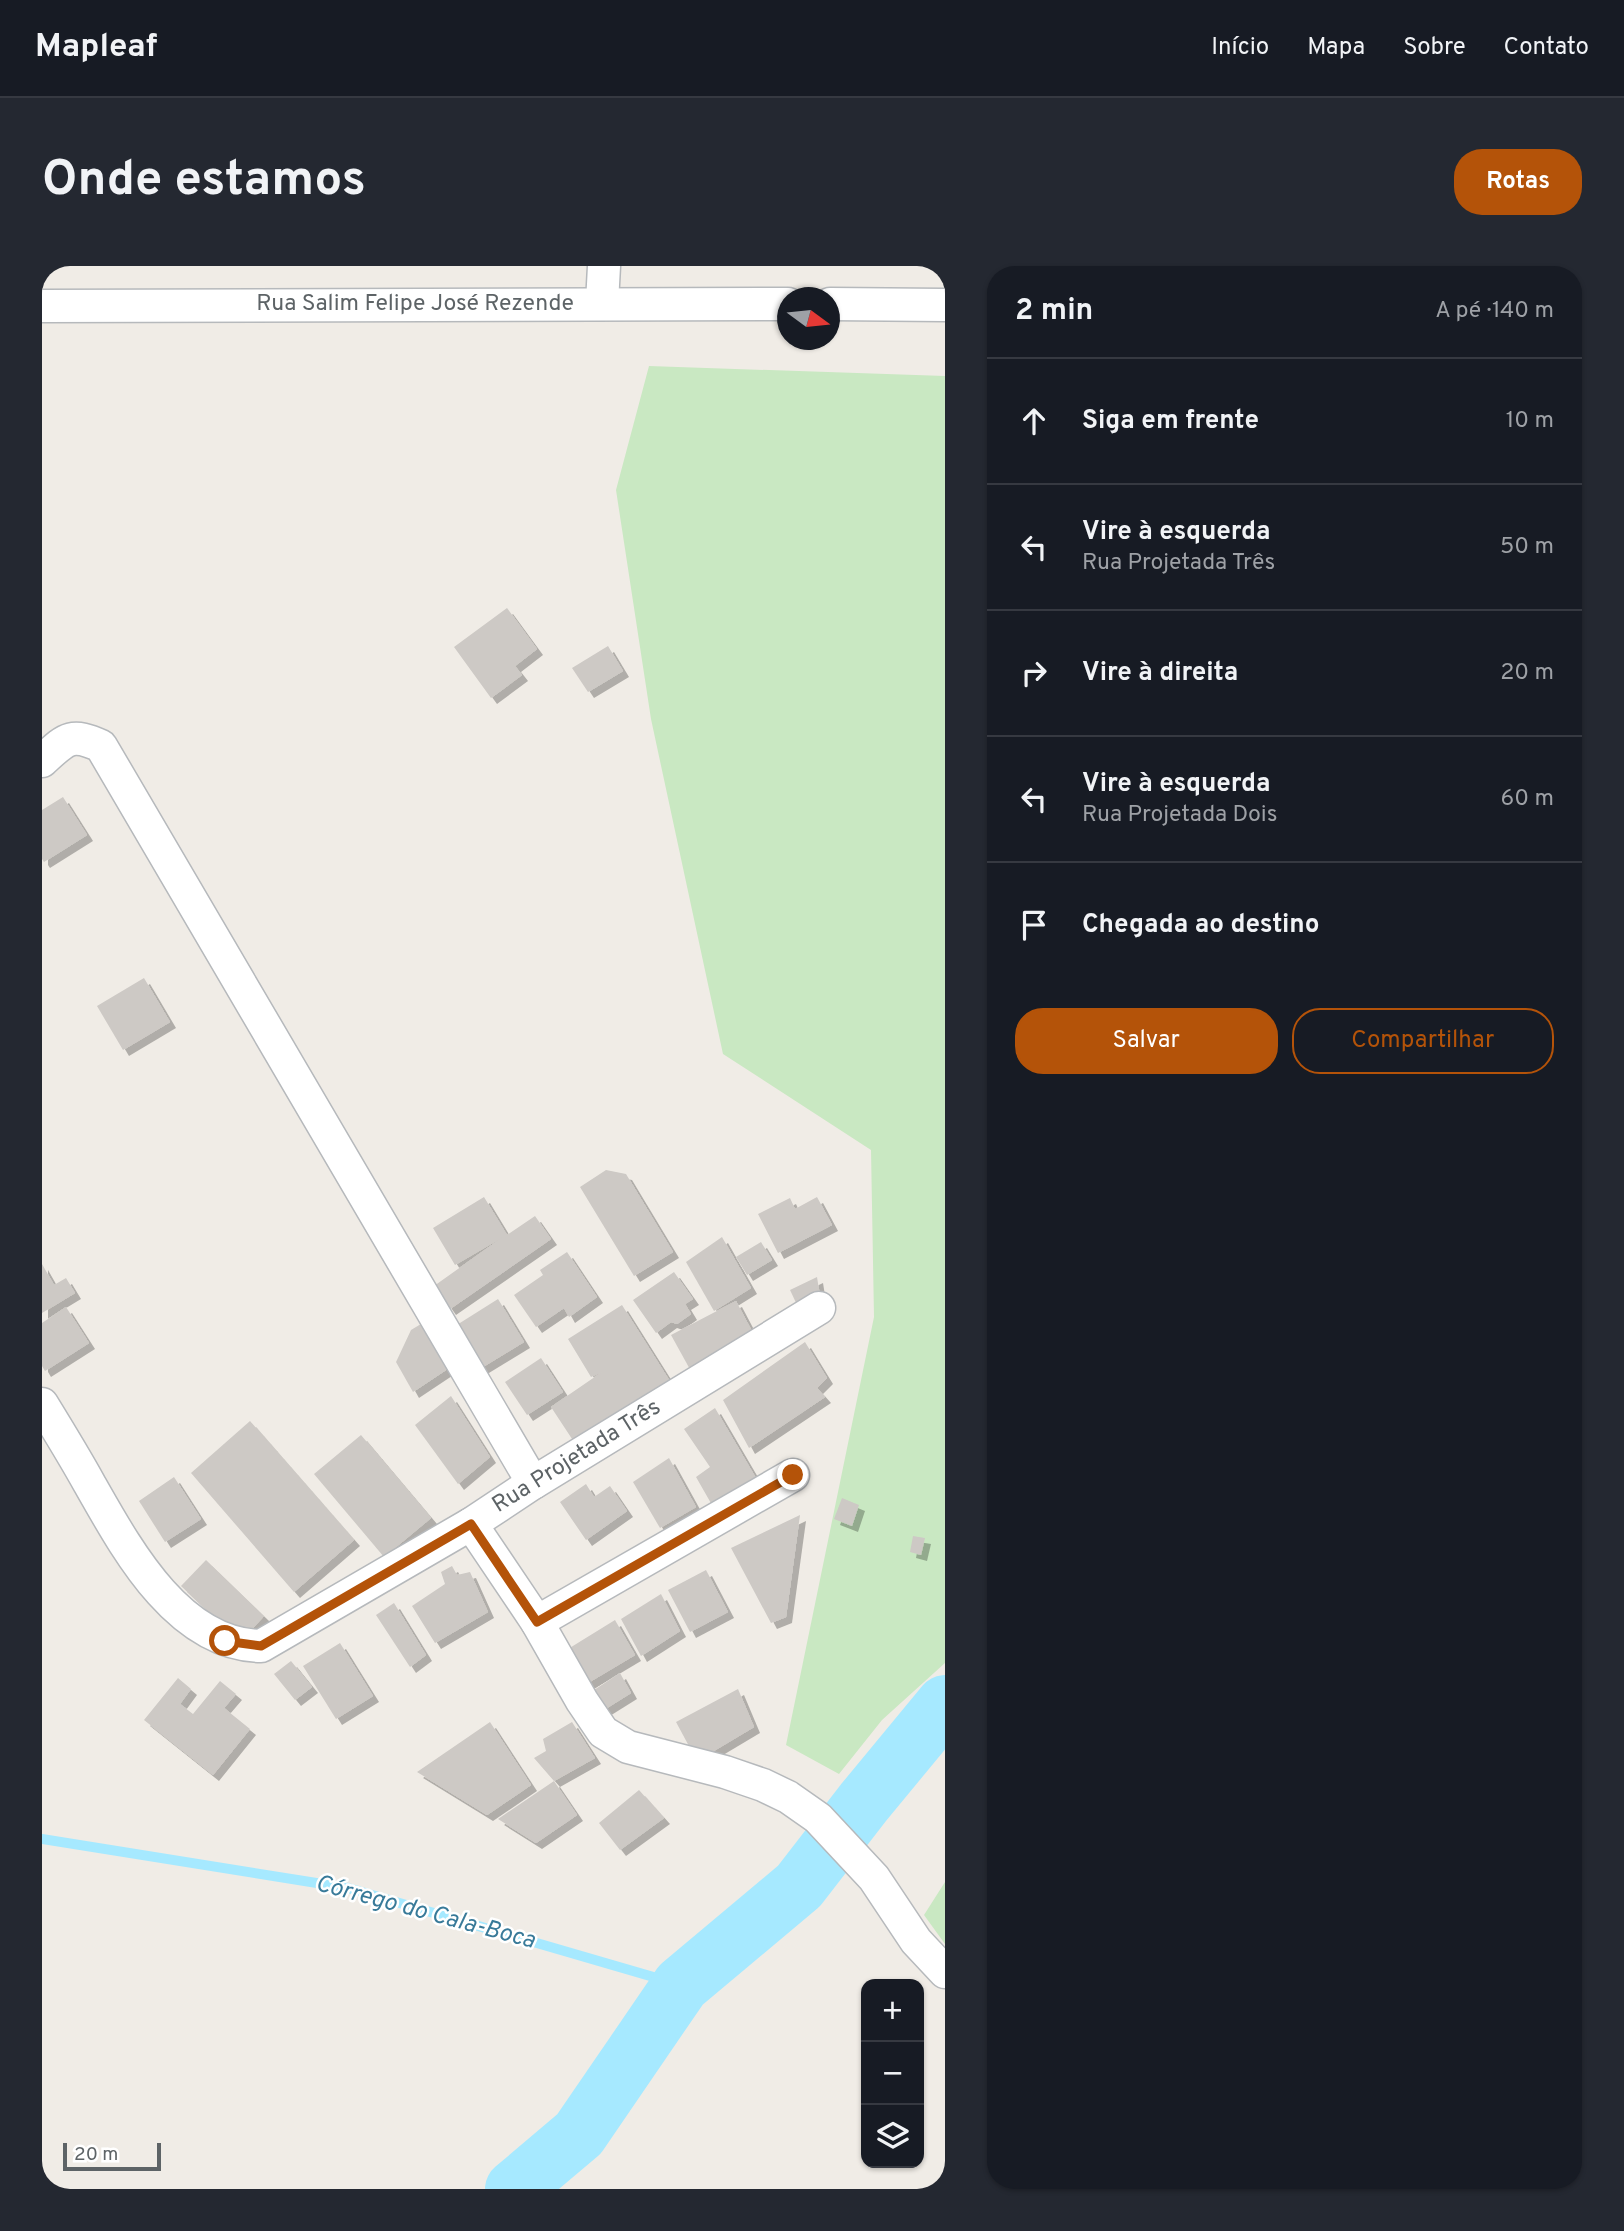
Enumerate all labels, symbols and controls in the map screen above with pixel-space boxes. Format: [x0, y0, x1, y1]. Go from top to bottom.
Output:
text: Mapleaf [35, 27, 158, 69]
text: Início [1211, 33, 1269, 63]
text: Mapa [1307, 33, 1365, 63]
text: Sobre [1403, 33, 1466, 63]
text: Contato [1504, 33, 1589, 63]
button: Rotas [1454, 149, 1582, 215]
text: Onde estamos [42, 151, 366, 213]
north arrow [777, 287, 840, 350]
street label: Rua Salim Felipe José Rezende [256, 290, 574, 319]
text: 2 min [1015, 293, 1093, 330]
text: A pé · 140 m [1435, 297, 1554, 326]
icon: ahead [1015, 402, 1053, 440]
text: Siga em frente [1082, 405, 1259, 438]
text: 10 m [1506, 407, 1554, 436]
text: Vire à esquerda [1082, 516, 1270, 549]
icon: left [1015, 528, 1053, 566]
text: 50 m [1500, 533, 1554, 562]
text: Rua Projetada Três [1082, 549, 1275, 578]
icon: right [1015, 654, 1053, 692]
text: Vire à direita [1082, 657, 1238, 690]
text: 20 m [1500, 659, 1554, 688]
text: Vire à esquerda [1082, 768, 1270, 801]
icon: left [1015, 780, 1053, 818]
text: 60 m [1501, 785, 1554, 814]
text: Rua Projetada Dois [1082, 801, 1278, 830]
icon: arrive [1015, 906, 1053, 944]
text: Chegada ao destino [1082, 909, 1319, 942]
button: Salvar [1015, 1008, 1278, 1074]
button: Compartilhar [1292, 1008, 1554, 1074]
street label: Rua Projetada Três [487, 1394, 667, 1520]
route end [777, 1459, 808, 1490]
route start [209, 1625, 240, 1656]
water label: Córrego do Cala-Boca [312, 1869, 539, 1957]
map controls [861, 1979, 924, 2168]
button: + [861, 1979, 924, 2042]
button: − [861, 2042, 924, 2105]
button: layers [861, 2105, 924, 2168]
scale bar [63, 2140, 161, 2172]
text: 20 m [74, 2143, 118, 2167]

